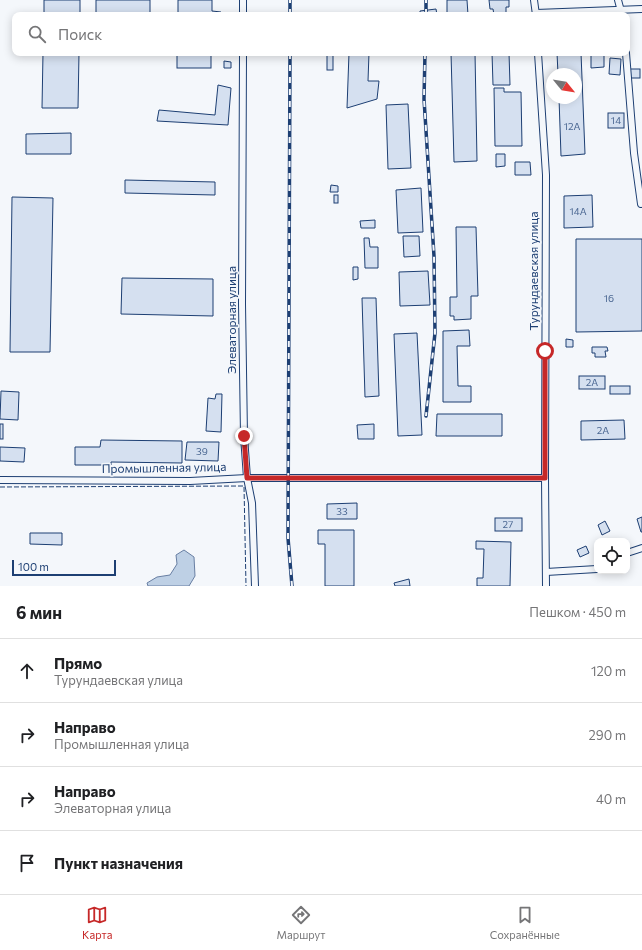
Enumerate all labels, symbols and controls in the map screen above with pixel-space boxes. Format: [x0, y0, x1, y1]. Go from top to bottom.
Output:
search box [12, 12, 630, 56]
icon: search [26, 23, 48, 45]
text: Поиск [58, 25, 102, 43]
north arrow [546, 68, 582, 104]
house number: 14 [611, 114, 621, 126]
house number: 12А [564, 120, 580, 132]
house number: 14А [569, 205, 587, 217]
street label: Турундаевская улица [526, 212, 540, 330]
street label: Элеваторная улица [224, 266, 238, 374]
house number: 16 [604, 292, 614, 304]
route start [536, 342, 554, 360]
house number: 2А [586, 376, 598, 388]
house number: 2А [597, 424, 609, 436]
route end [235, 427, 253, 445]
house number: 39 [196, 445, 208, 457]
street label: Промышленная улица [101, 459, 227, 475]
house number: 33 [336, 505, 348, 517]
house number: 27 [503, 518, 513, 530]
map controls [594, 538, 630, 574]
button: locate [594, 538, 630, 574]
scale bar [12, 558, 116, 577]
text: 100 m [18, 560, 49, 573]
text: 6 мин [16, 602, 62, 623]
text: Пешком · 450 m [529, 604, 626, 620]
text: Прямо [54, 654, 102, 672]
icon: ahead [16, 660, 38, 682]
text: 120 m [591, 663, 626, 679]
text: Турундаевская улица [54, 672, 183, 688]
text: Направо [54, 718, 116, 736]
icon: right [16, 724, 38, 746]
text: 290 m [589, 727, 626, 743]
text: Промышленная улица [54, 736, 189, 752]
text: Направо [54, 782, 116, 800]
icon: right [16, 788, 38, 810]
text: 40 m [596, 791, 626, 807]
text: Элеваторная улица [54, 800, 171, 816]
icon: arrive [16, 852, 38, 874]
text: Пункт назначения [54, 854, 183, 872]
tab: Карта [82, 904, 112, 941]
tab: Маршрут [277, 904, 325, 941]
tab: Сохранённые [490, 904, 560, 941]

